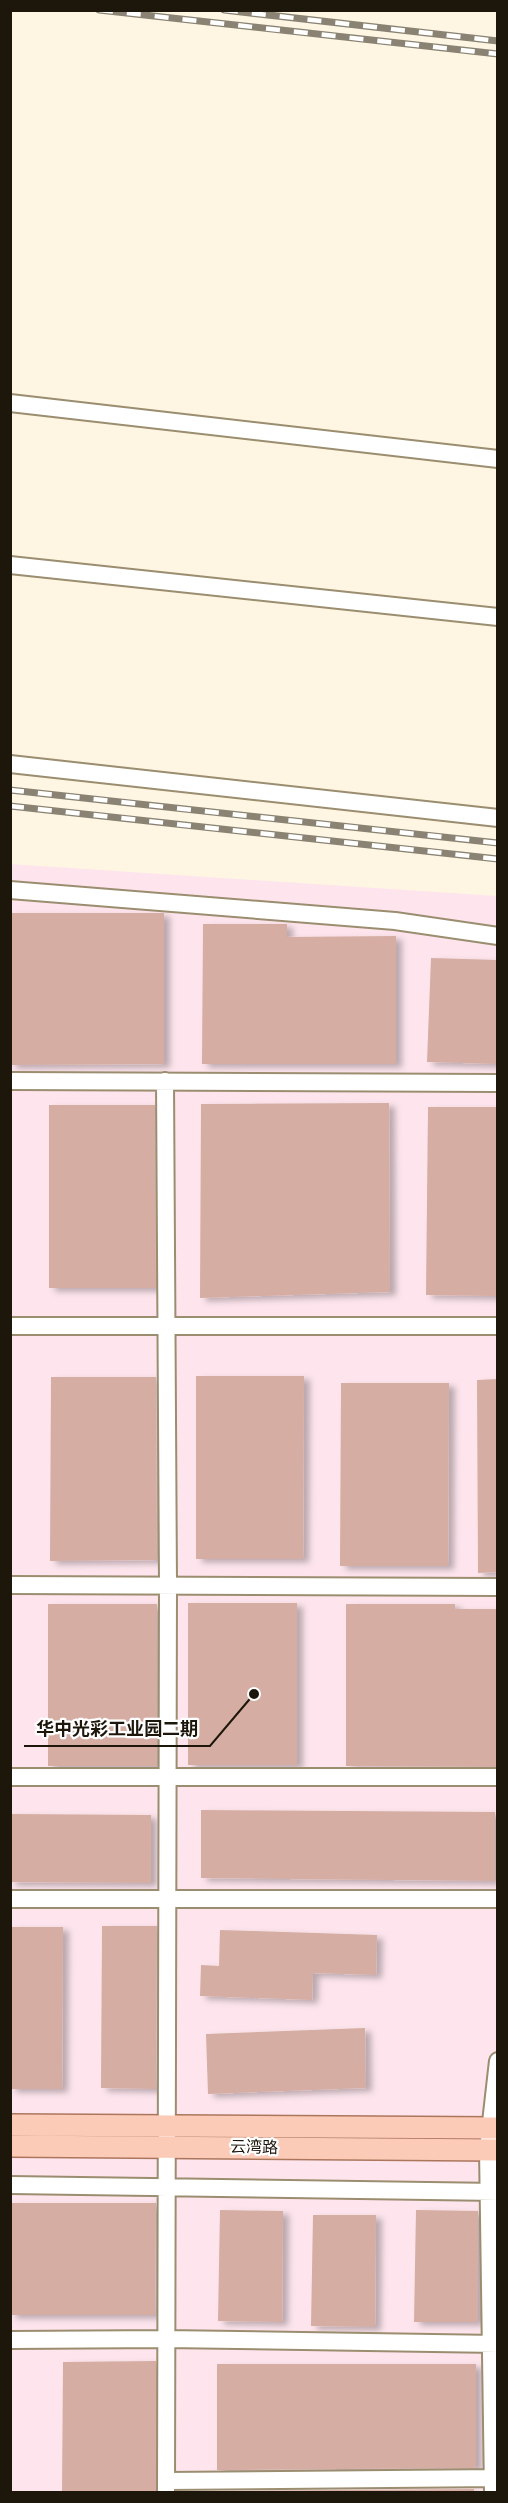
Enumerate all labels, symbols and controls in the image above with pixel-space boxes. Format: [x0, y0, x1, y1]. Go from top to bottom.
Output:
callout: 华中光彩工业园二期 [24, 1710, 210, 1746]
text: 华中光彩工业园二期 [36, 1719, 198, 1739]
street label: 云湾路 [230, 2138, 278, 2156]

